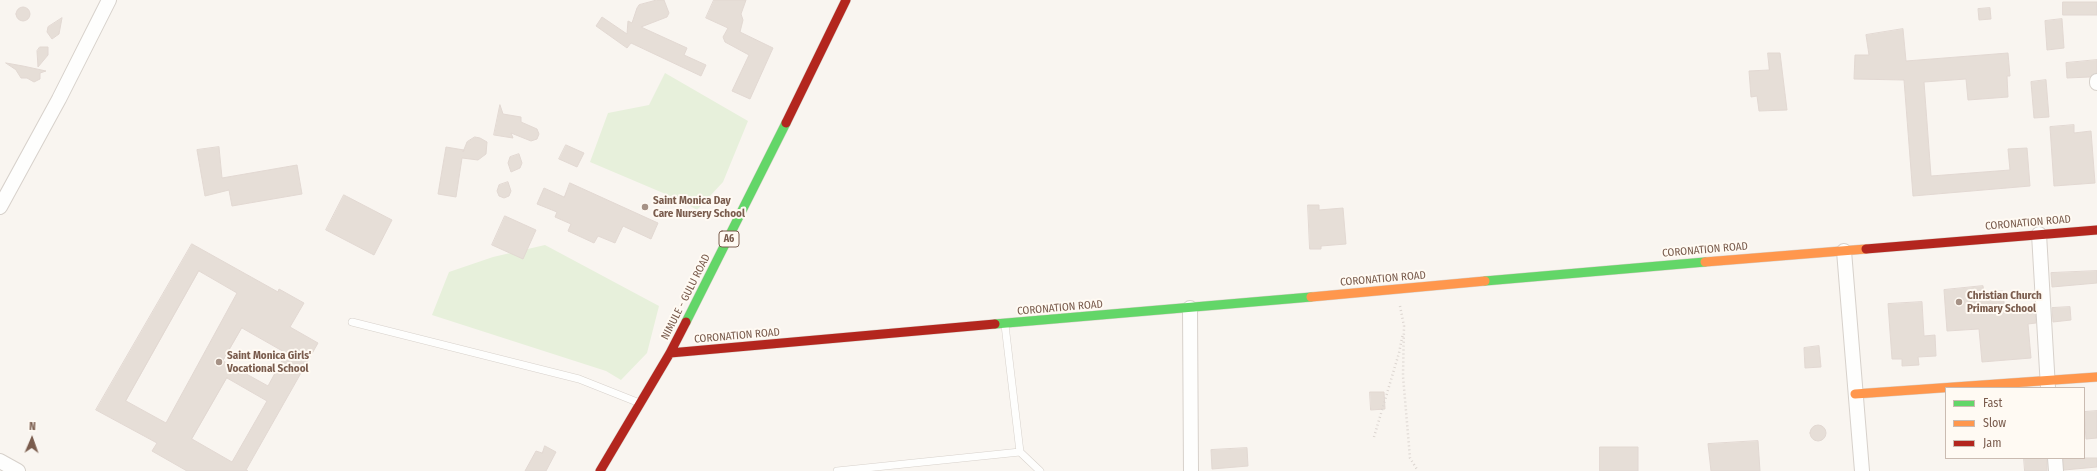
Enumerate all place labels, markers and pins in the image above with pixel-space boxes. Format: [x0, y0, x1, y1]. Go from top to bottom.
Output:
place label: Saint Monica Day Care Nursery School [653, 194, 745, 220]
marker: Saint Monica Day Care Nursery School [640, 202, 650, 212]
place label: Christian Church Primary School [1967, 289, 2042, 315]
marker: Christian Church Primary School [1954, 297, 1964, 307]
place label: Saint Monica Girls' Vocational School [227, 349, 311, 375]
marker: Saint Monica Girls' Vocational School [214, 357, 224, 367]

